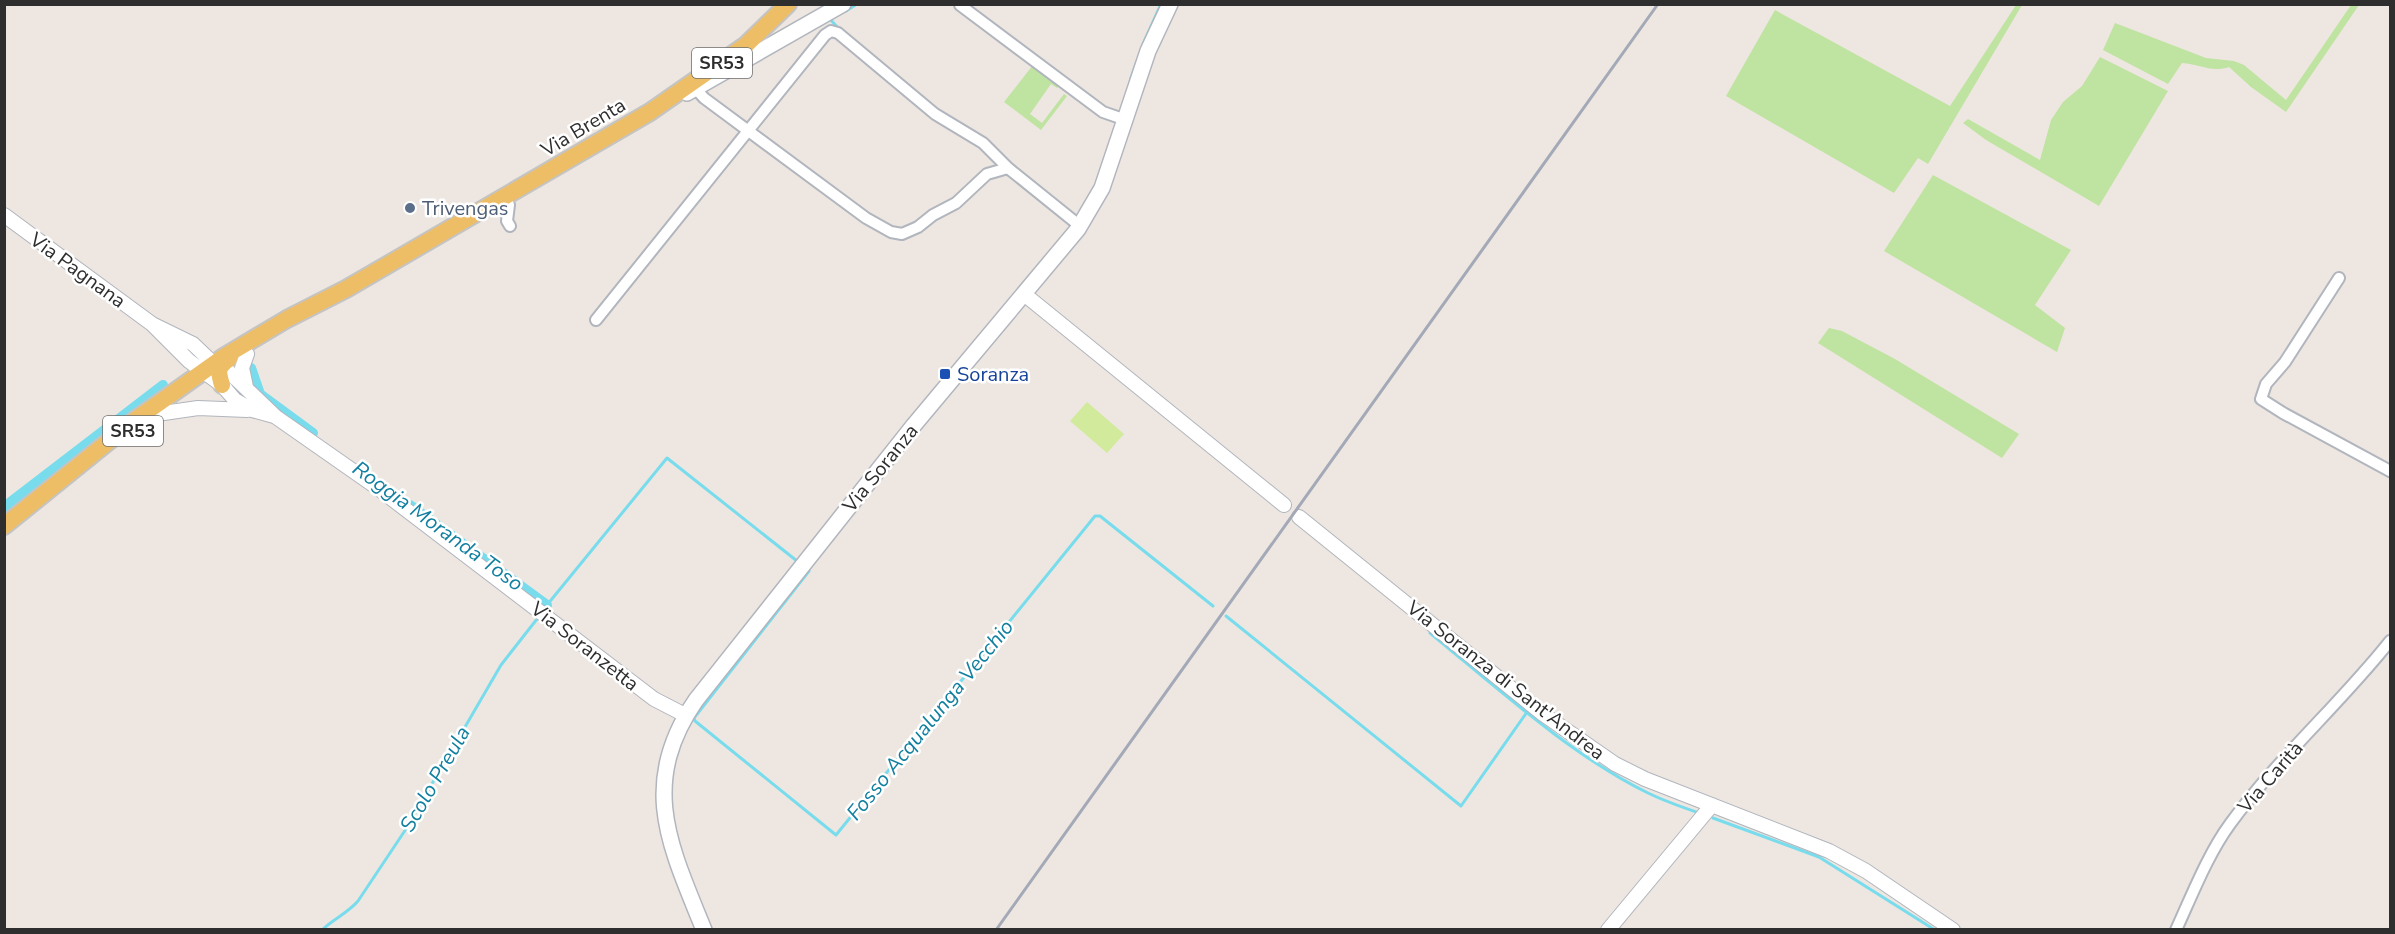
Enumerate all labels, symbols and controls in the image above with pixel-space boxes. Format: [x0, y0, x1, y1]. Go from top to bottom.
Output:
road number: SR53 [692, 48, 752, 78]
street label: Via Brenta [535, 92, 631, 164]
place label: Trivengas [422, 195, 508, 222]
marker: Trivengas [403, 201, 417, 215]
street label: Via Pagnana [23, 226, 131, 314]
place label: Soranza [957, 361, 1029, 388]
marker: Soranza [938, 367, 952, 381]
road number: SR53 [103, 416, 163, 446]
street label: Via Soranza [836, 418, 924, 519]
water label: Roggia Moranda Toso [347, 454, 529, 598]
street label: Via Soranza di Sant'Andrea [1400, 594, 1610, 766]
street label: Via Soranzetta [524, 595, 644, 697]
water label: Fosso Acqualunga Vecchio [840, 614, 1020, 826]
water label: Scolo Preula [393, 721, 477, 837]
street label: Via Carità [2231, 736, 2309, 820]

